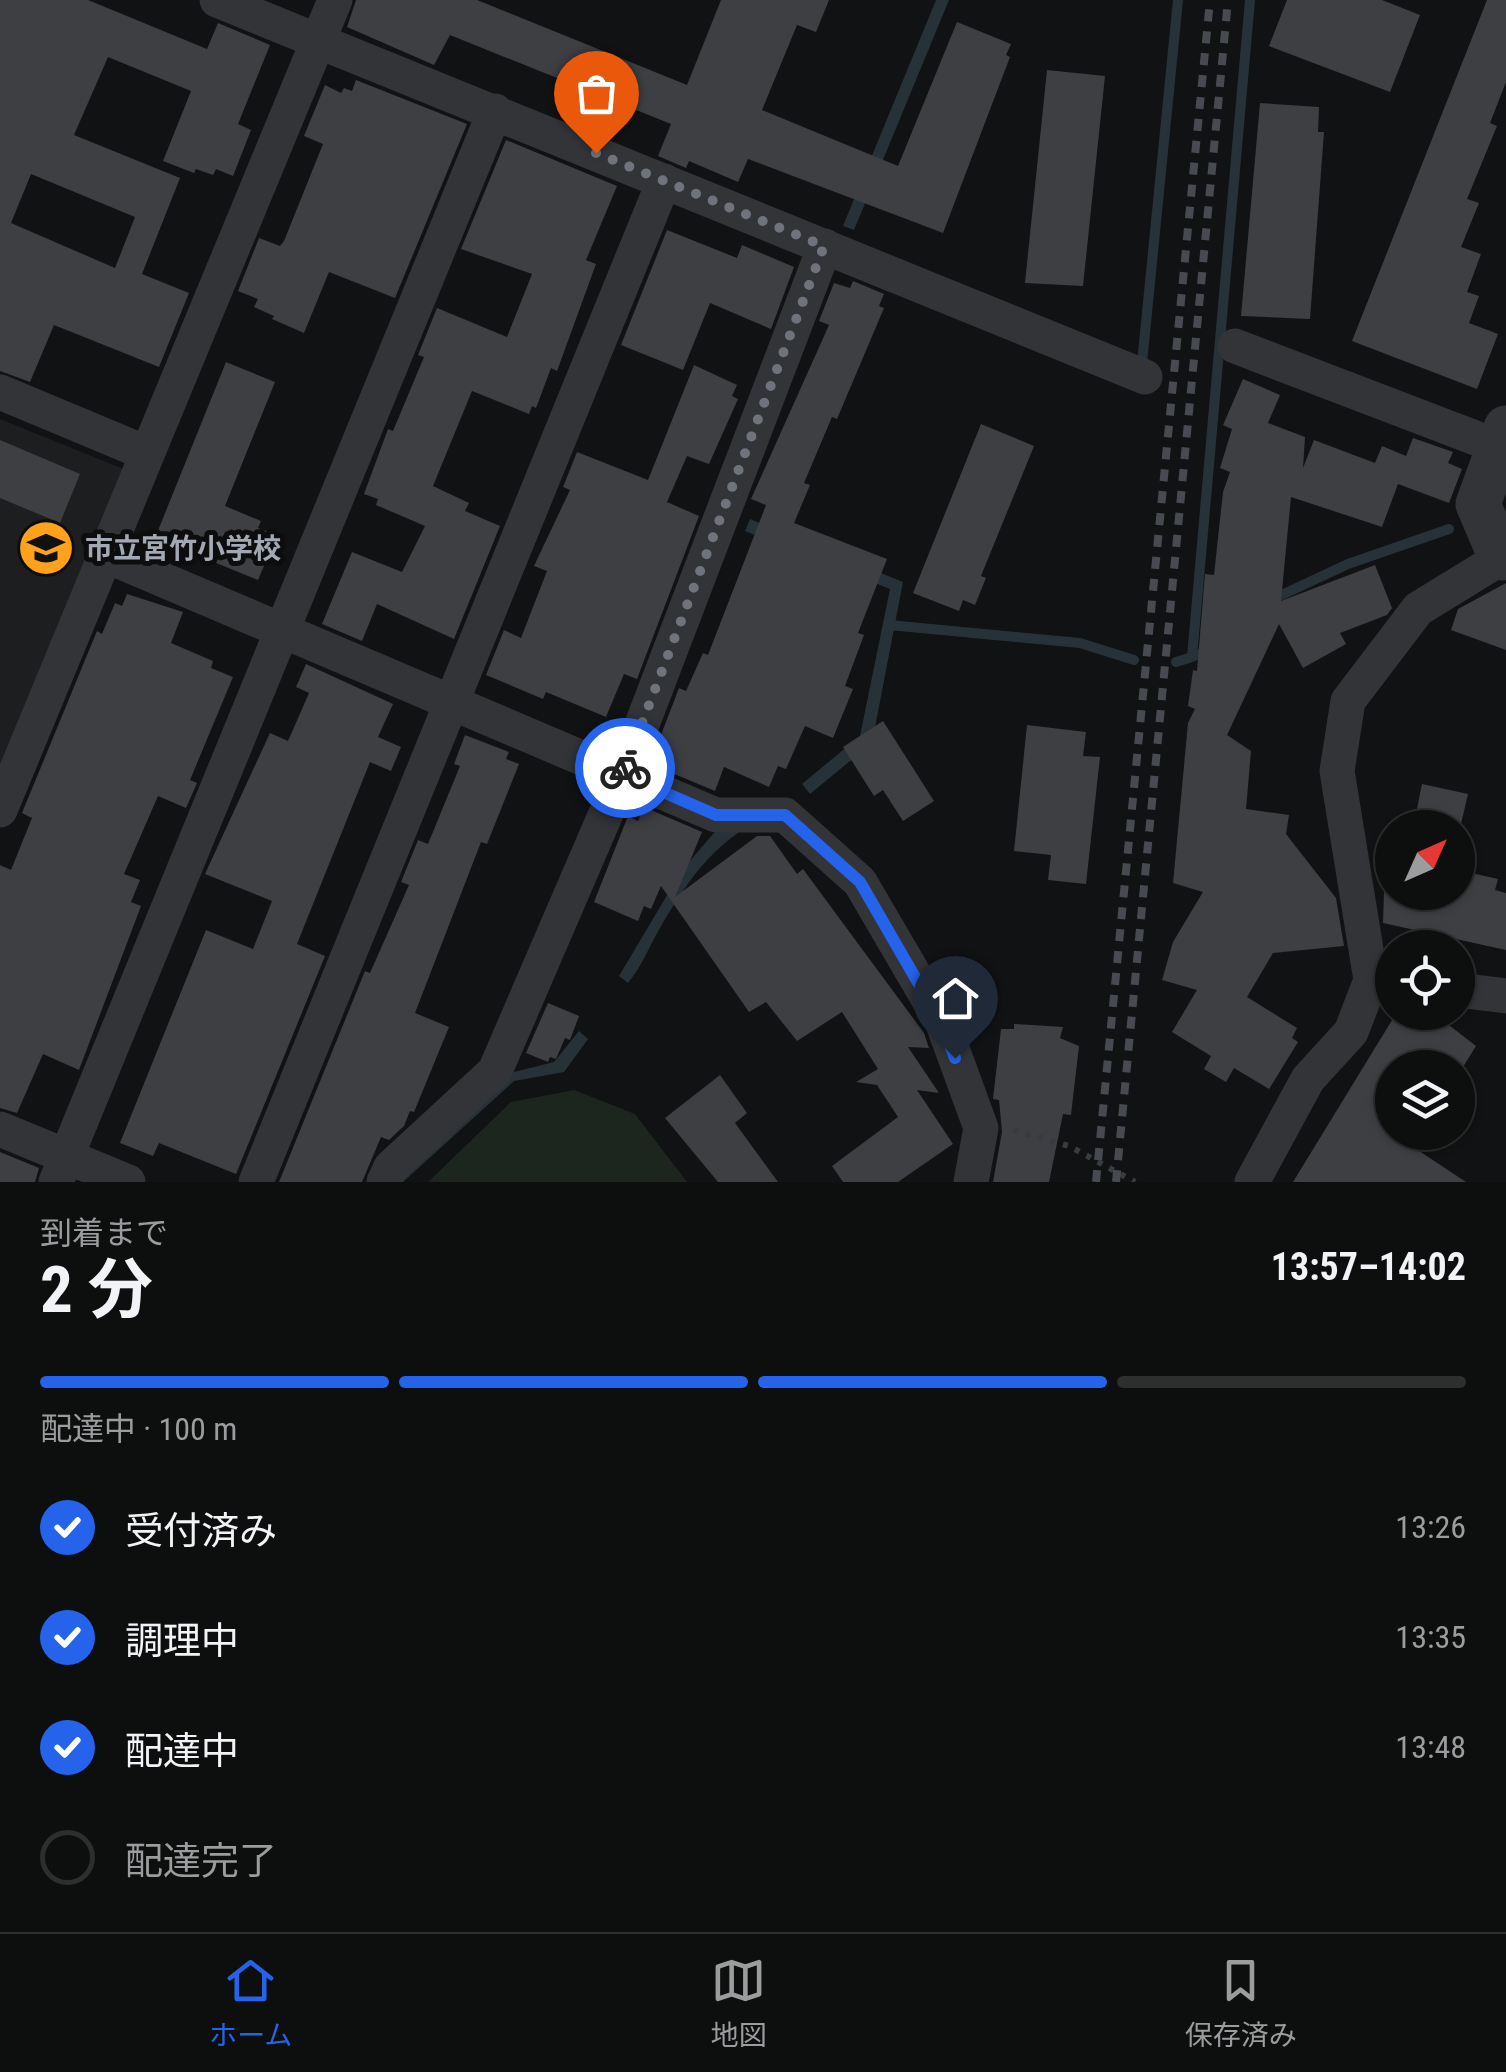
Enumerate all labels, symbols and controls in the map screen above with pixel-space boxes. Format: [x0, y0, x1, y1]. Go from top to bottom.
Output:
pin [554, 51, 639, 154]
icon: bag [569, 66, 624, 121]
school or university icon: 市立宮竹小学校 [16, 518, 76, 578]
place label: 市立宮竹小学校 [85, 532, 281, 565]
courier [575, 718, 675, 818]
icon: bike [598, 741, 653, 796]
north arrow [1375, 810, 1475, 910]
map controls [1375, 810, 1475, 1150]
button: locate [1375, 930, 1475, 1030]
pin [913, 956, 998, 1059]
icon: home [928, 971, 983, 1026]
button: layers [1375, 1050, 1475, 1150]
text: 到着まで [40, 1214, 168, 1252]
text: 13:57–14:02 [1271, 1245, 1466, 1289]
text: 2 分 [40, 1252, 153, 1328]
text: 配達中 · 100 m [40, 1410, 237, 1448]
icon: check [40, 1500, 95, 1555]
text: 13:26 [1395, 1508, 1466, 1546]
text: 受付済み [125, 1509, 277, 1553]
icon: check [40, 1610, 95, 1665]
text: 13:35 [1395, 1618, 1466, 1656]
text: 調理中 [125, 1619, 239, 1663]
icon: check [40, 1720, 95, 1775]
text: 13:48 [1395, 1728, 1466, 1766]
text: 配達中 [125, 1729, 239, 1773]
text: 配達完了 [125, 1839, 277, 1883]
tab: ホーム [209, 1953, 292, 2053]
tab: 地図 [711, 1953, 767, 2053]
tab: 保存済み [1185, 1953, 1297, 2053]

